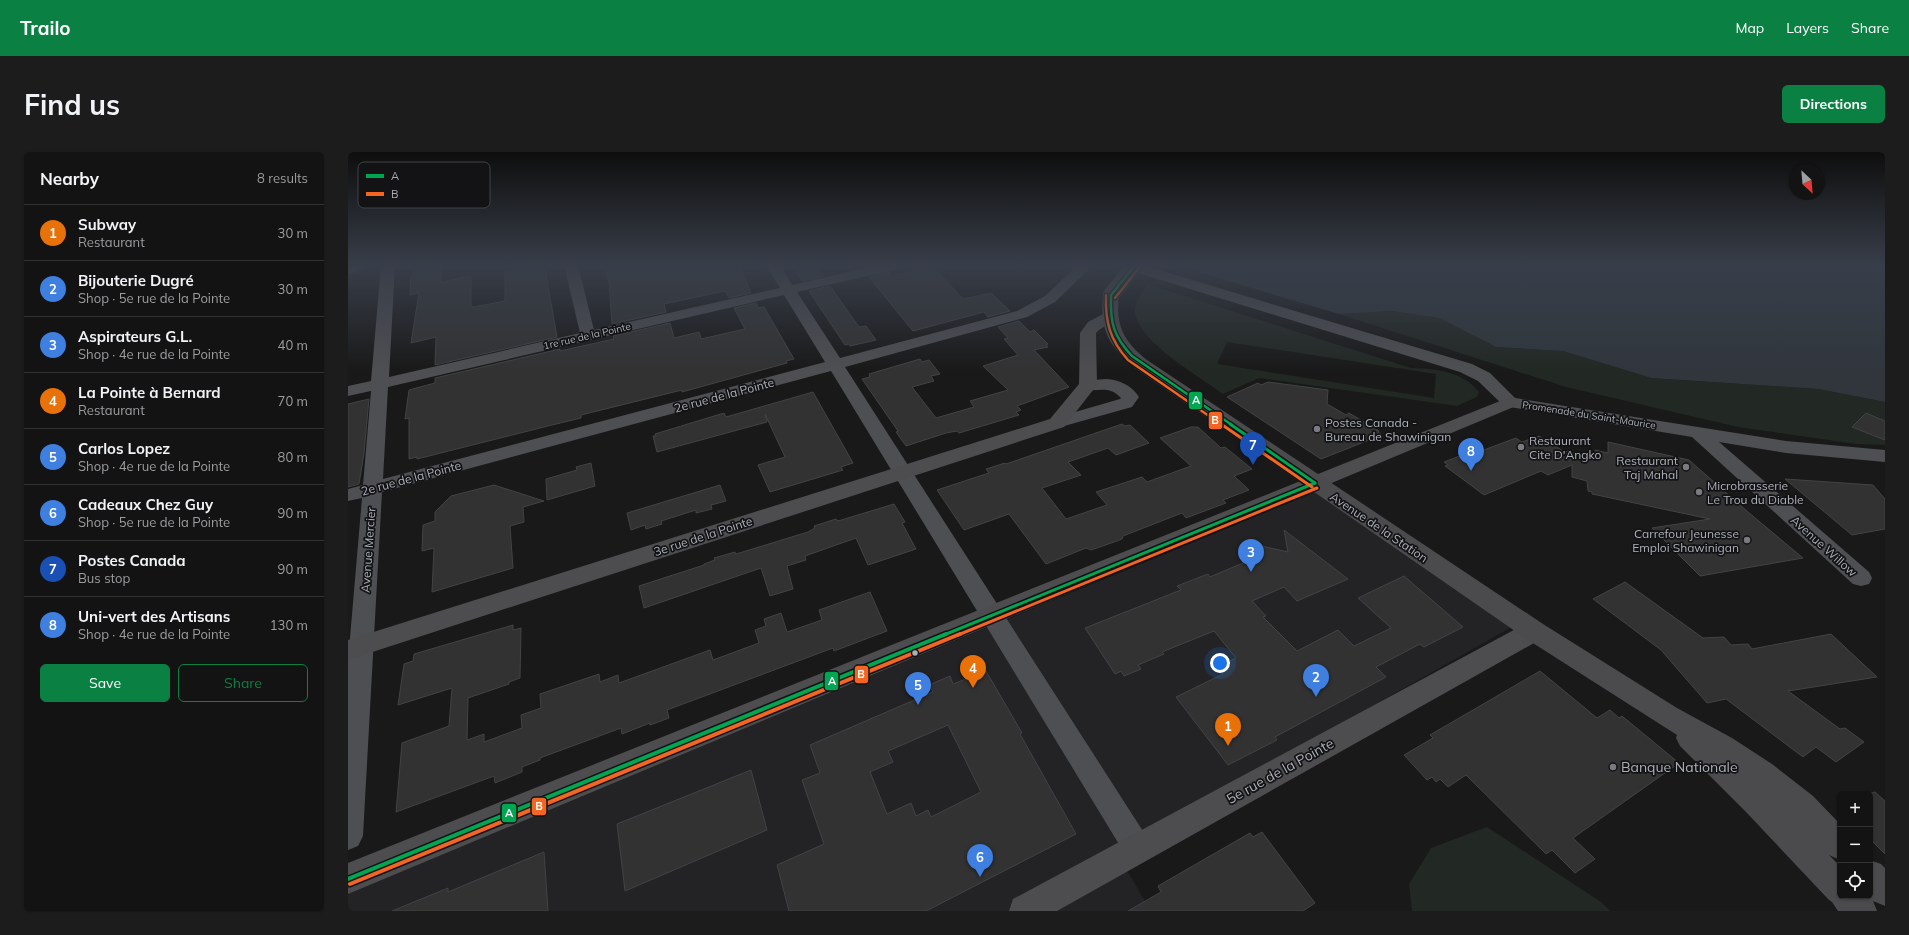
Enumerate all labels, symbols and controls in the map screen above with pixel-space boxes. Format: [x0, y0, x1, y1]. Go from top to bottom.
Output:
text: Trailo [20, 16, 71, 40]
text: Map [1735, 19, 1764, 37]
text: Layers [1786, 19, 1829, 37]
text: Share [1851, 19, 1889, 37]
button: Directions [1782, 85, 1885, 123]
text: Find us [24, 87, 120, 122]
legend [358, 162, 490, 208]
north arrow [1789, 164, 1825, 200]
text: Nearby [40, 168, 99, 189]
text: A [391, 169, 399, 183]
text: 8 results [257, 170, 308, 186]
text: B [391, 187, 398, 201]
text: Subway [78, 215, 136, 234]
text: 1 [49, 225, 57, 241]
text: 30 m [278, 225, 308, 241]
text: Restaurant [78, 234, 145, 250]
text: Bijouterie Dugré [78, 271, 194, 290]
text: 2 [49, 281, 57, 297]
text: 30 m [278, 281, 308, 297]
text: Shop · 5e rue de la Pointe [78, 290, 230, 306]
street label: 1re rue de la Pointe [542, 320, 632, 352]
text: Aspirateurs G.L. [78, 327, 192, 346]
text: 3 [49, 337, 57, 353]
text: 40 m [278, 337, 308, 353]
text: Shop · 4e rue de la Pointe [78, 346, 230, 362]
street label: 2e rue de la Pointe [672, 374, 776, 416]
text: La Pointe à Bernard [78, 383, 221, 402]
line badge: A [1188, 391, 1203, 410]
text: 4 [49, 393, 57, 409]
text: 70 m [278, 393, 308, 409]
text: A [1192, 393, 1201, 407]
street label: Promenade du Saint-Maurice [1521, 398, 1657, 432]
text: Restaurant [78, 402, 145, 418]
line badge: B [1208, 411, 1223, 430]
text: B [1211, 413, 1219, 427]
place label: Postes Canada - Bureau de Shawinigan [1325, 415, 1451, 444]
marker: Postes Canada - Bureau de Shawinigan [1312, 424, 1322, 434]
pin: 7 [1240, 432, 1266, 465]
place label: Restaurant Cite D'Angko [1529, 433, 1602, 462]
pin: 8 [1458, 438, 1484, 471]
text: Carlos Lopez [78, 439, 170, 458]
marker: Restaurant Cite D'Angko [1516, 442, 1526, 452]
text: 5 [49, 449, 57, 465]
text: 80 m [278, 449, 308, 465]
place label: Restaurant Taj Mahal [1616, 453, 1678, 482]
street label: 2e rue de la Pointe [359, 457, 463, 499]
text: Shop · 4e rue de la Pointe [78, 458, 230, 474]
marker: Restaurant Taj Mahal [1681, 462, 1691, 472]
place label: Microbrasserie Le Trou du Diable [1707, 478, 1804, 507]
marker: Microbrasserie Le Trou du Diable [1694, 487, 1704, 497]
street label: Avenue de la Station [1327, 489, 1431, 565]
text: Cadeaux Chez Guy [78, 495, 213, 514]
text: 6 [49, 505, 57, 521]
text: 90 m [278, 505, 308, 521]
street label: Avenue Mercier [358, 506, 379, 593]
street label: Avenue Willow [1788, 512, 1861, 580]
street label: 3e rue de la Pointe [652, 513, 754, 559]
text: Shop · 5e rue de la Pointe [78, 514, 230, 530]
place label: Carrefour Jeunesse Emploi Shawinigan [1632, 526, 1739, 555]
marker: Carrefour Jeunesse Emploi Shawinigan [1742, 535, 1752, 545]
pin: 3 [1238, 539, 1264, 572]
text: Postes Canada [78, 551, 186, 570]
text: 7 [49, 561, 57, 577]
text: 90 m [278, 561, 308, 577]
text: Bus stop [78, 570, 130, 586]
text: Uni-vert des Artisans [78, 607, 230, 626]
text: 8 [49, 617, 57, 633]
text: 130 m [270, 617, 308, 633]
text: Shop · 4e rue de la Pointe [78, 626, 230, 642]
unlabelled marker [910, 648, 920, 658]
your location [1210, 653, 1230, 673]
pin: 4 [960, 655, 986, 688]
button: Save [40, 664, 170, 702]
button: Share [178, 664, 308, 702]
pin: 2 [1303, 664, 1329, 697]
line badge: B [854, 665, 869, 684]
text: B [857, 667, 865, 681]
line badge: A [824, 671, 839, 691]
pin: 5 [905, 672, 931, 705]
text: A [828, 674, 837, 688]
pin: 1 [1215, 713, 1241, 746]
street label: 5e rue de la Pointe [1223, 734, 1337, 808]
place label: Banque Nationale [1621, 758, 1738, 776]
marker: Banque Nationale [1608, 762, 1618, 772]
map controls [1837, 791, 1873, 899]
button: + [1837, 791, 1873, 827]
line badge: B [531, 797, 547, 816]
text: B [535, 799, 543, 813]
line badge: A [501, 803, 517, 823]
text: A [505, 806, 514, 820]
button: − [1837, 827, 1873, 863]
pin: 6 [967, 844, 993, 877]
button: locate [1837, 863, 1873, 899]

